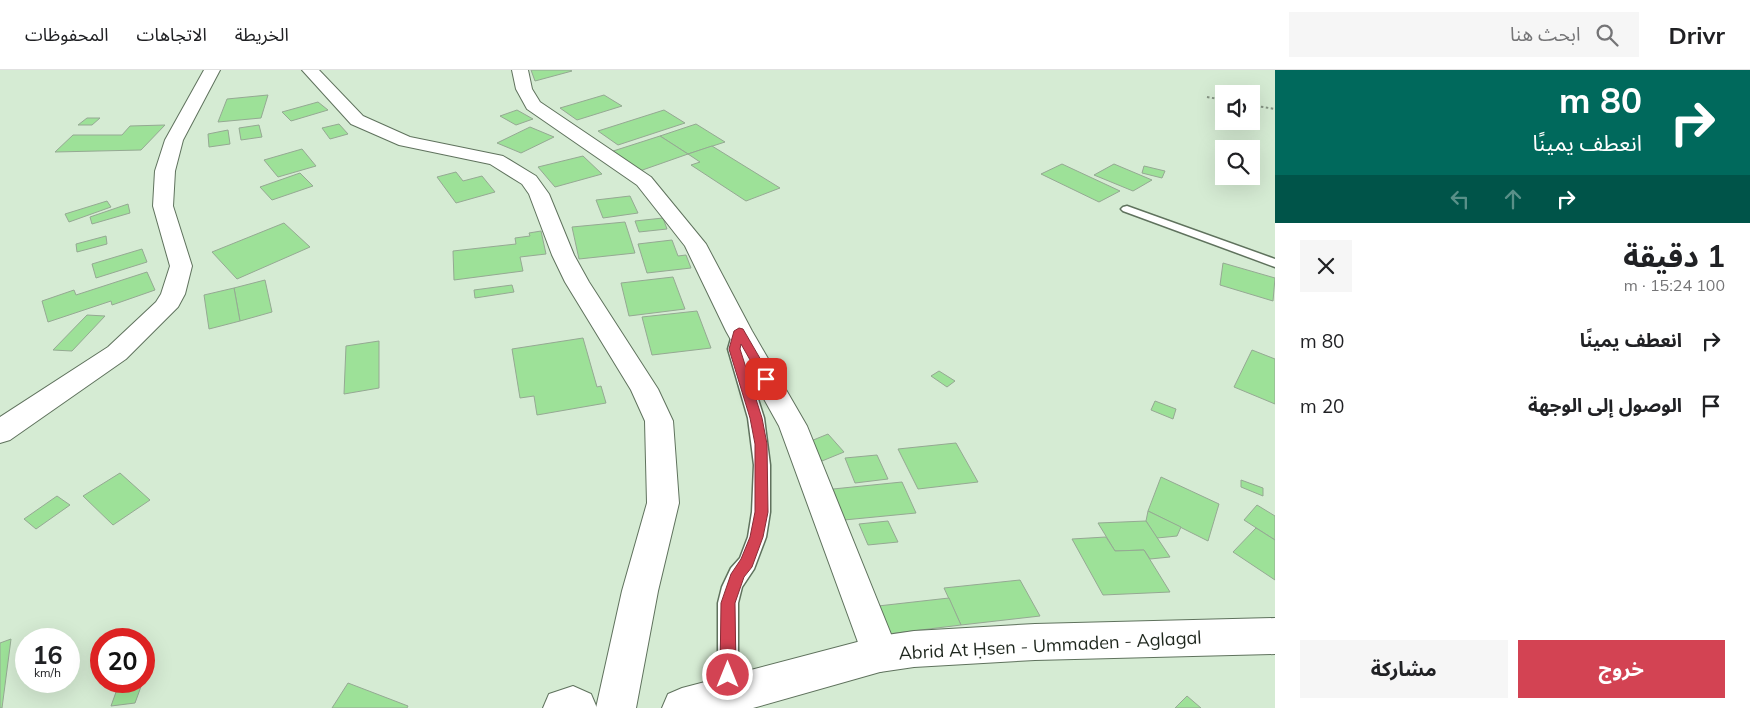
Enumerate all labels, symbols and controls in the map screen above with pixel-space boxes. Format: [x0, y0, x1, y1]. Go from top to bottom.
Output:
search box [1289, 12, 1639, 57]
text: Drivr [1669, 20, 1725, 50]
icon: search [1593, 21, 1621, 49]
text: ابحث هنا [1510, 22, 1581, 46]
text: المحفوظات [25, 23, 109, 46]
text: الاتجاهات [137, 23, 207, 46]
text: الخريطة [235, 23, 289, 46]
text: 80 m [1559, 78, 1642, 122]
map controls [1215, 85, 1260, 185]
button: sound [1215, 85, 1260, 130]
icon: right [1660, 90, 1725, 155]
text: انعطف يمينًا [1532, 129, 1642, 157]
button: search [1215, 140, 1260, 185]
icon: left [1446, 185, 1474, 213]
icon: ahead [1499, 185, 1527, 213]
icon: right [1552, 185, 1580, 213]
text: 1 دقيقة [1623, 237, 1725, 275]
button: close [1300, 240, 1352, 292]
text: 100 m · 15:24 [1624, 275, 1725, 295]
icon: right [1697, 327, 1725, 355]
text: انعطف يمينًا [1580, 328, 1682, 352]
text: 80 m [1300, 329, 1344, 353]
pin [745, 358, 787, 400]
icon: arrive [752, 365, 780, 393]
icon: arrive [1697, 392, 1725, 420]
text: الوصول إلى الوجهة [1528, 393, 1682, 417]
text: 20 m [1300, 394, 1344, 418]
street label: Abrid At Ḥsen - Ummaden - Aglagal [898, 626, 1202, 664]
speed limit sign: 20 [90, 628, 155, 693]
text: 16 [32, 639, 63, 670]
button: مشاركة [1300, 640, 1508, 698]
button: خروج [1518, 640, 1725, 698]
position arrow [701, 648, 753, 700]
text: km/h [34, 665, 61, 680]

